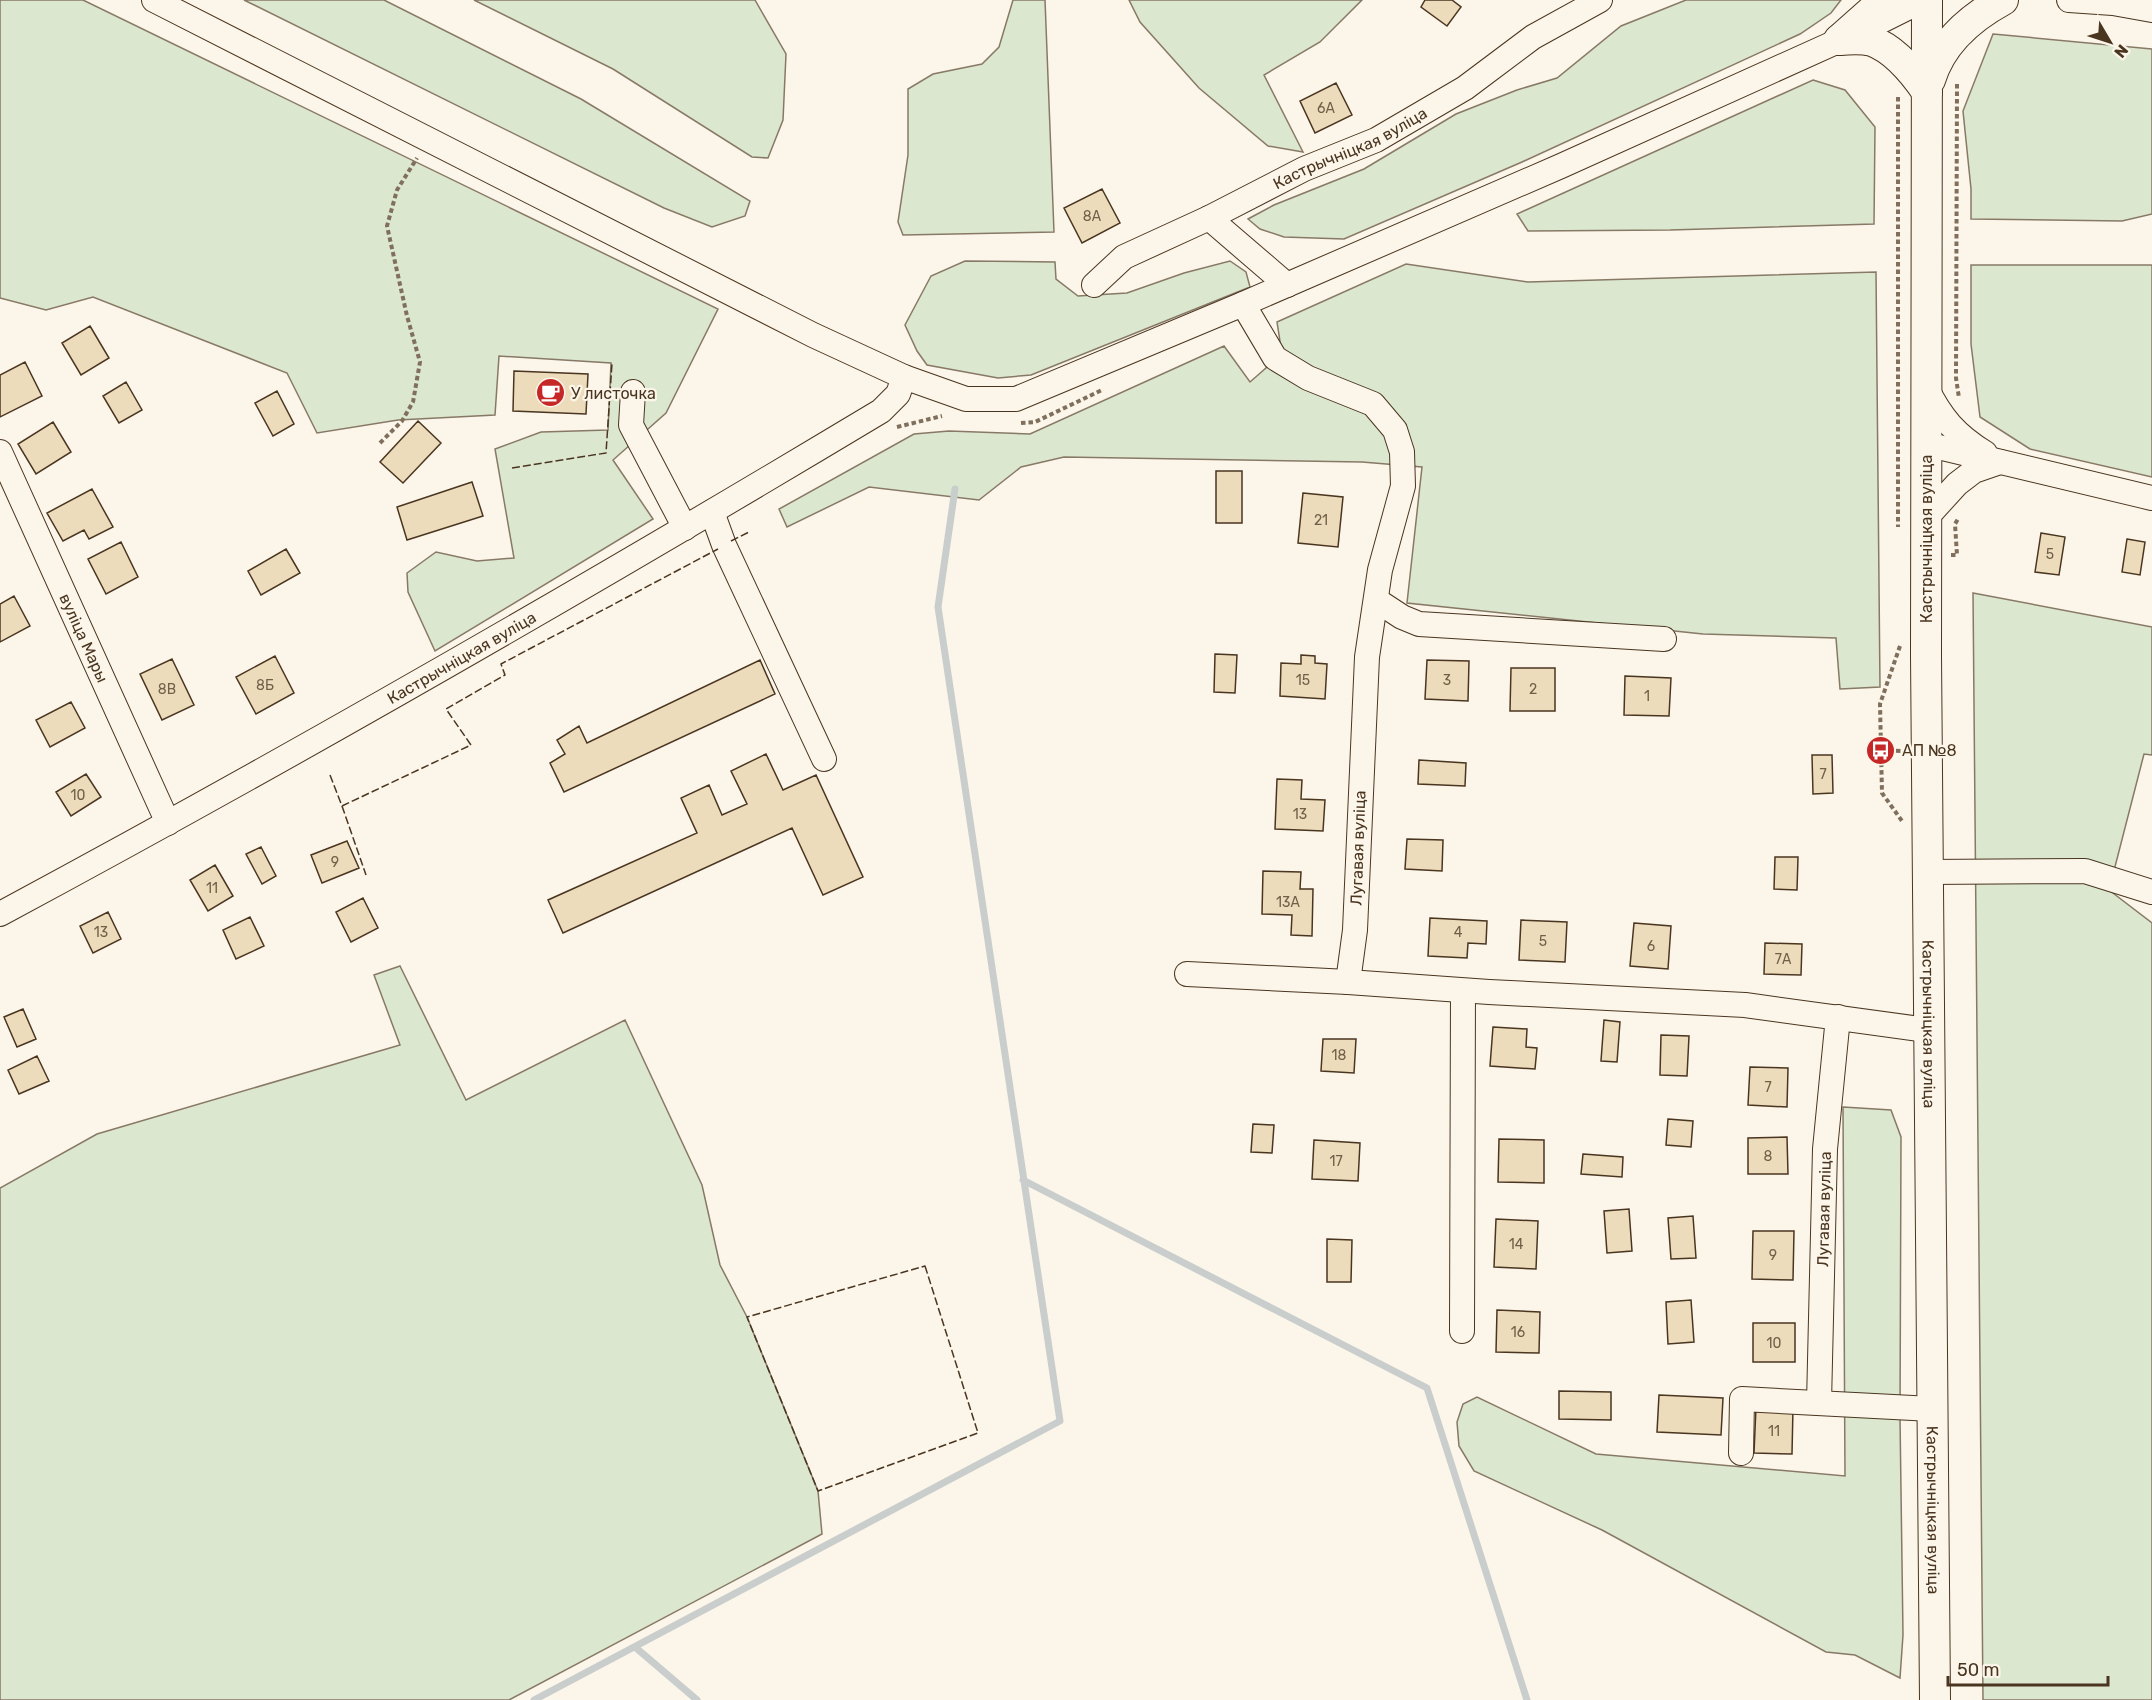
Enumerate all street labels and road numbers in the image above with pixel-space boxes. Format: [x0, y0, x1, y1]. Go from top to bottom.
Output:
street label: Кастрычніцкая вуліца [1270, 103, 1430, 193]
street label: Кастрычніцкая вуліца [1917, 455, 1936, 623]
street label: вуліца Мары [56, 590, 113, 685]
street label: Кастрычніцкая вуліца [384, 607, 539, 708]
street label: Лугавая вуліца [1346, 790, 1370, 906]
street label: Кастрычніцкая вуліца [1919, 940, 1939, 1108]
street label: Лугавая вуліца [1813, 1151, 1834, 1267]
street label: Кастрычніцкая вуліца [1923, 1426, 1944, 1594]

